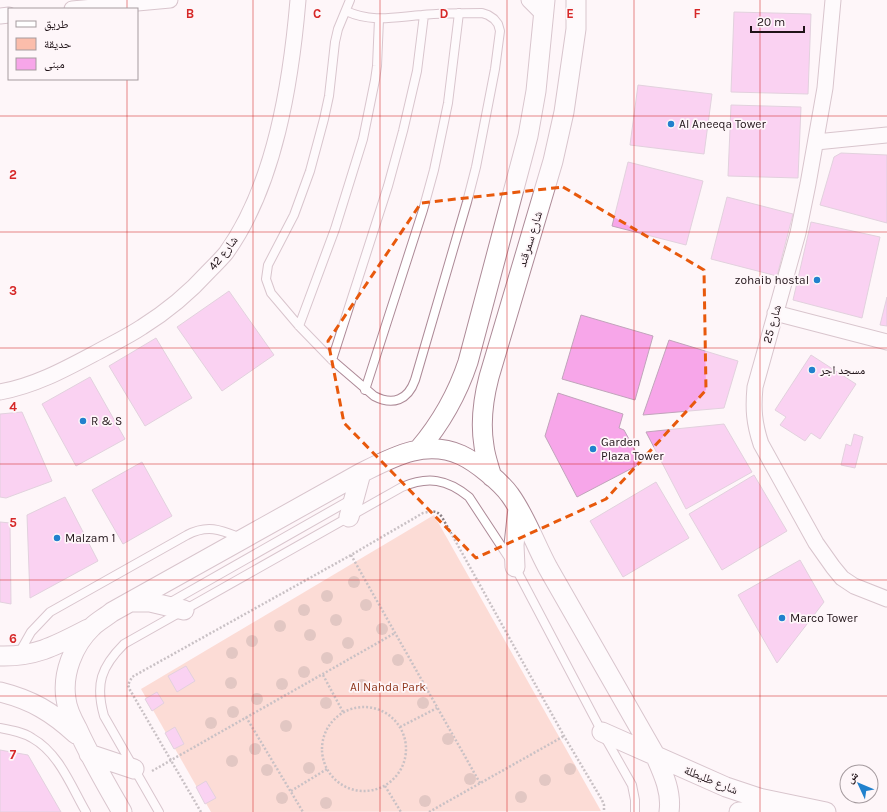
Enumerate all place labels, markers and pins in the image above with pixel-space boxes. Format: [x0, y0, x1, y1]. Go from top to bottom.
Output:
place label: Al Aneeqa Tower [679, 117, 767, 131]
marker: Al Aneeqa Tower [666, 119, 676, 129]
place label: zohaib hostal [735, 273, 809, 287]
marker: zohaib hostal [812, 275, 822, 285]
place label: مسجد اجر [819, 363, 865, 377]
marker: مسجد اجر [807, 365, 817, 375]
place label: R & S [91, 414, 122, 428]
marker: R & S [78, 416, 88, 426]
place label: Garden Plaza Tower [601, 435, 664, 463]
marker: Garden Plaza Tower [588, 444, 598, 454]
place label: Malzam 1 [65, 531, 115, 545]
marker: Malzam 1 [52, 533, 62, 543]
place label: Marco Tower [790, 611, 858, 625]
marker: Marco Tower [777, 613, 787, 623]

